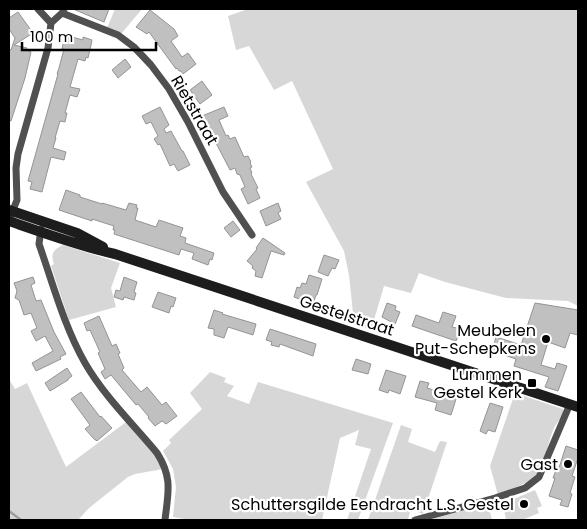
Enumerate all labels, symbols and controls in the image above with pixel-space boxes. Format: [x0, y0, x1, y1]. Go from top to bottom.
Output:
scale bar [22, 20, 156, 52]
text: 100 m [30, 26, 73, 47]
street label: Rietstraat [165, 71, 224, 149]
street label: Gestelstraat [297, 289, 397, 342]
place label: Meubelen Put-Schepkens [415, 319, 536, 360]
marker: Meubelen Put-Schepkens [540, 333, 552, 345]
place label: Lummen Gestel Kerk [434, 363, 523, 404]
marker: Lummen Gestel Kerk [526, 377, 538, 389]
place label: Gast [521, 453, 558, 476]
marker: Gast [562, 458, 574, 470]
place label: Schuttersgilde Eendracht L.S. Gestel [231, 493, 514, 516]
marker: Schuttersgilde Eendracht L.S. Gestel [518, 498, 530, 510]

